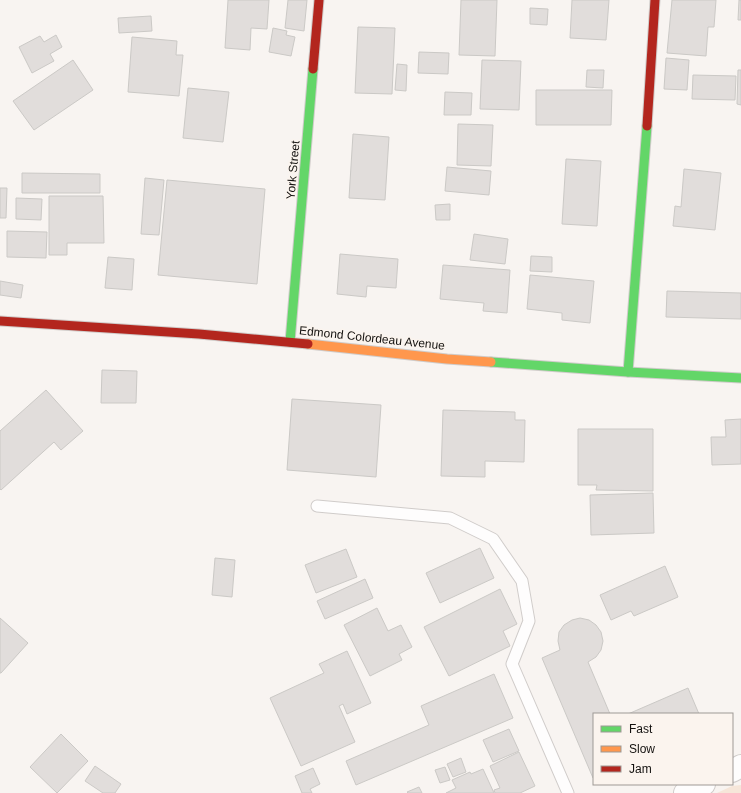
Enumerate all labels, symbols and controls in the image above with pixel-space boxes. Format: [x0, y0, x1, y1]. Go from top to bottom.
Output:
street label: York Street [283, 139, 303, 200]
street label: Edmond Colordeau Avenue [298, 323, 446, 353]
legend [593, 713, 733, 785]
text: Fast [629, 722, 653, 736]
text: Slow [629, 742, 655, 756]
text: Jam [629, 762, 652, 776]

